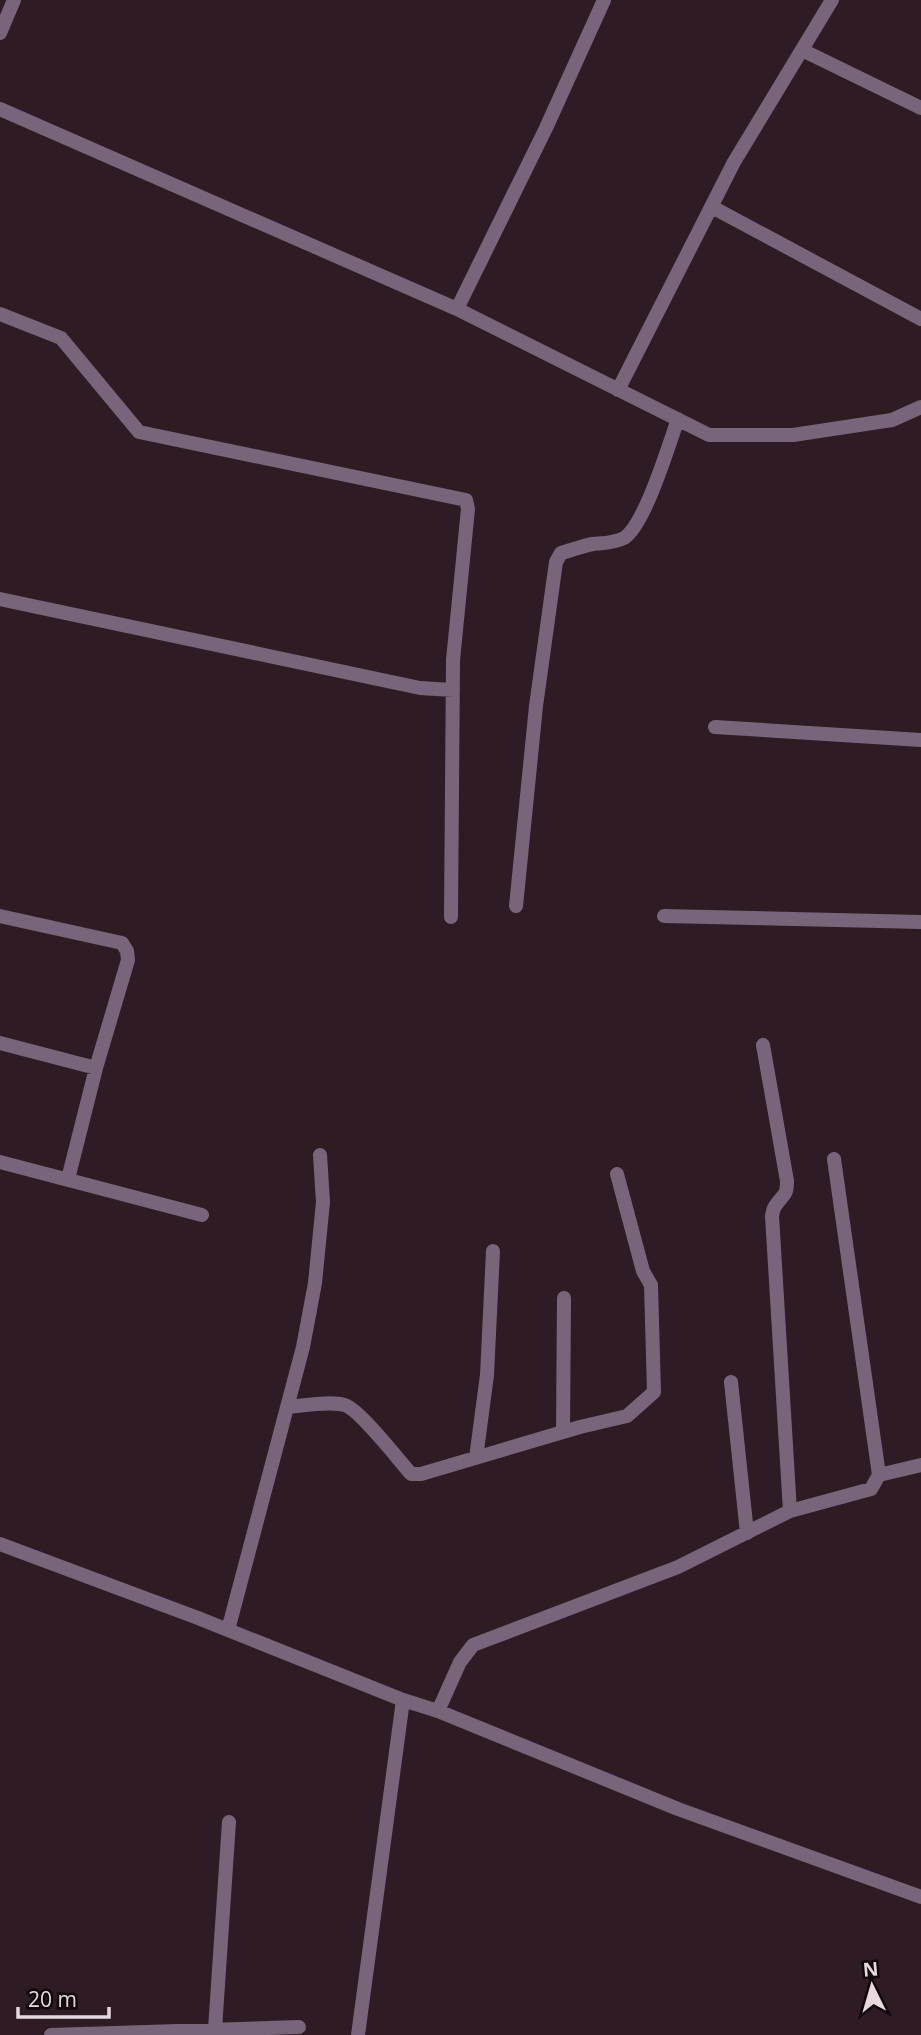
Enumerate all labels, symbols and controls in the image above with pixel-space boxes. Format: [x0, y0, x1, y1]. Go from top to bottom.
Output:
north arrow [837, 1951, 907, 2021]
text: N [862, 1955, 879, 1983]
scale bar [18, 1976, 108, 2020]
text: 20 m [28, 1985, 77, 2013]

